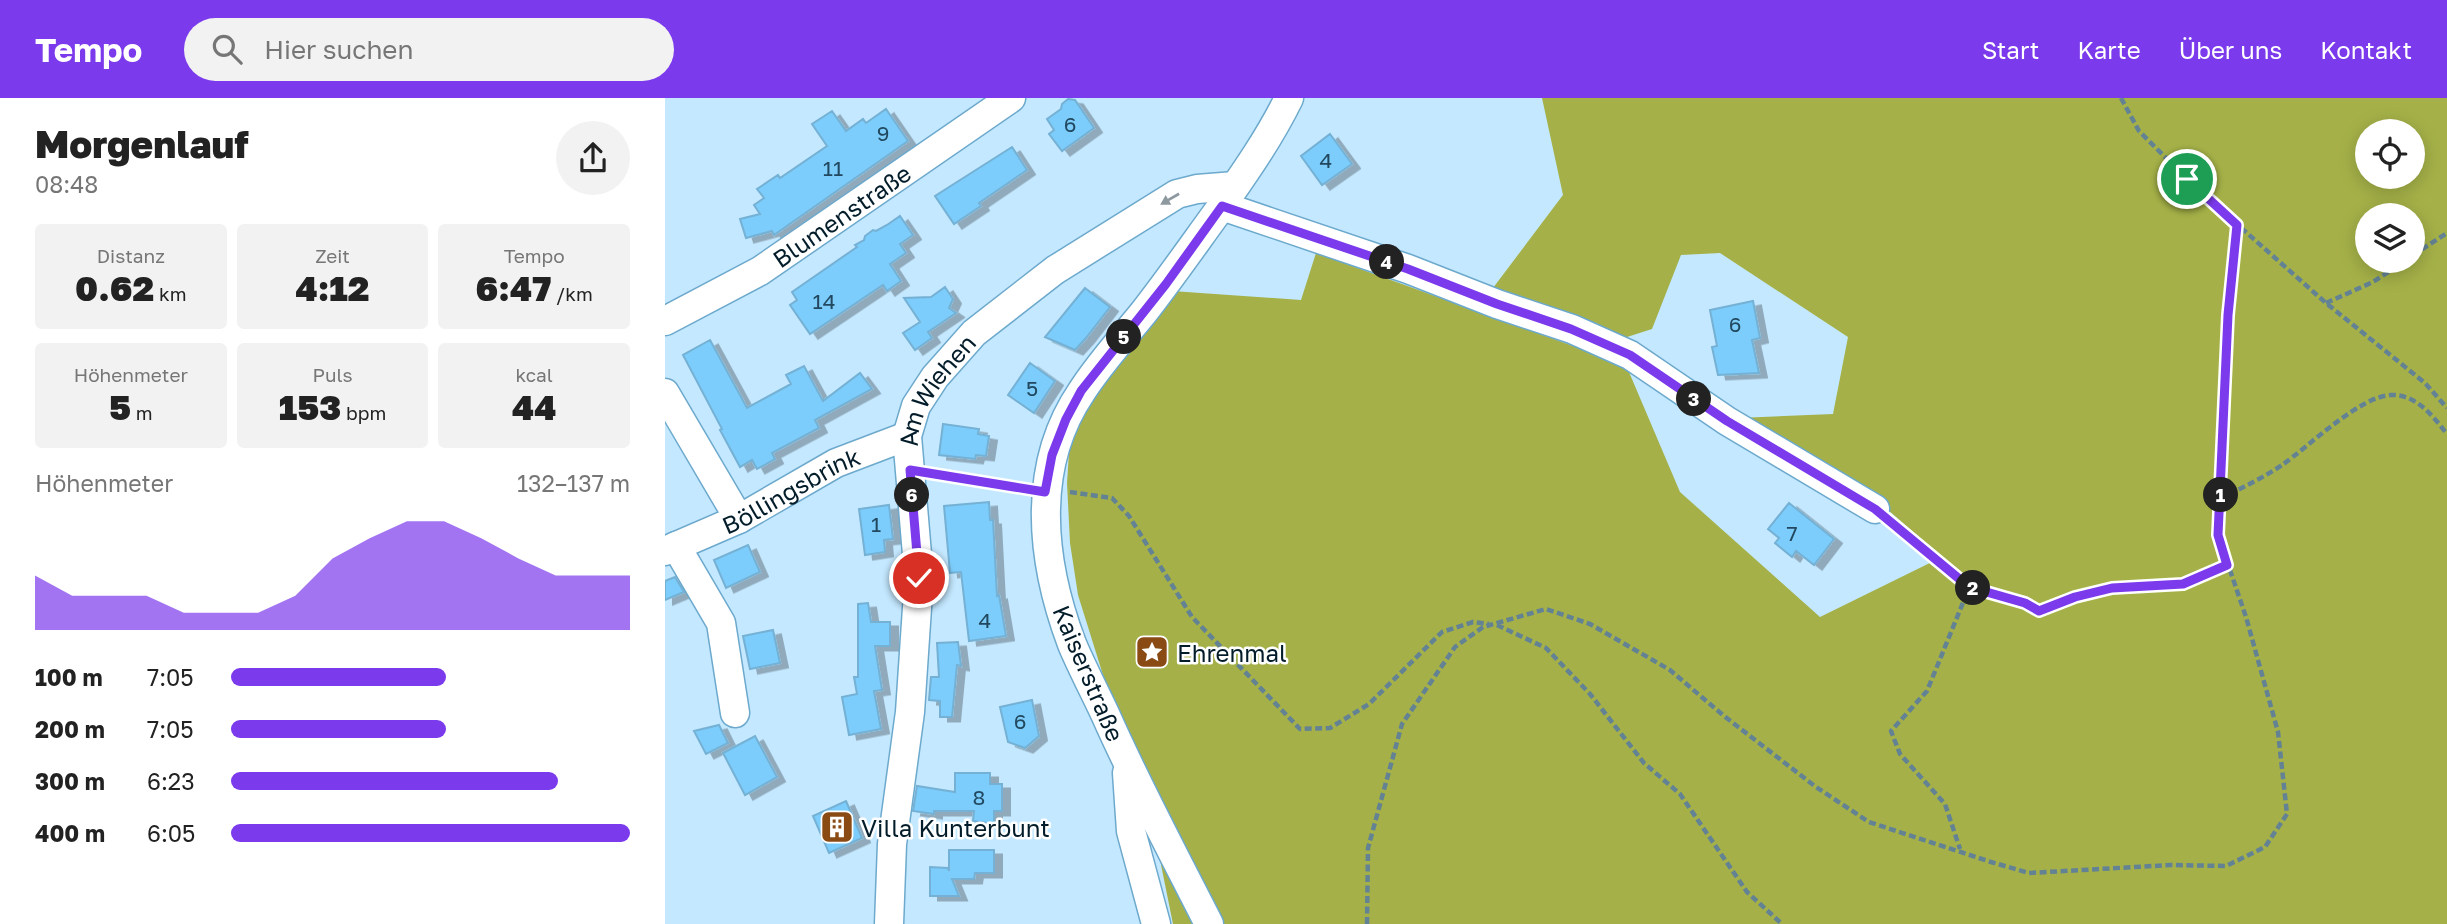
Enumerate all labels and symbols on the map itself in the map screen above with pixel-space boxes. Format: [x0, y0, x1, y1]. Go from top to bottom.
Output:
house number: 6 [1064, 111, 1076, 137]
house number: 9 [877, 120, 889, 146]
house number: 4 [1320, 147, 1332, 173]
pin [2157, 149, 2217, 209]
house number: 11 [823, 155, 843, 181]
street label: Blumenstraße [767, 157, 916, 273]
one-way arrow [1160, 193, 1179, 205]
pin: 4 [1369, 244, 1405, 280]
house number: 14 [813, 288, 836, 314]
house number: 6 [1729, 311, 1741, 337]
pin: 5 [1107, 320, 1141, 354]
street label: Am Wiehen [892, 328, 981, 448]
house number: 5 [1026, 375, 1038, 401]
pin: 3 [1677, 382, 1711, 416]
street label: Böllingsbrink [717, 441, 864, 539]
pin: 6 [895, 478, 929, 512]
pin: 1 [2203, 478, 2239, 512]
house number: 1 [871, 511, 881, 537]
house number: 7 [1786, 520, 1798, 546]
pin [889, 548, 949, 608]
pin: 2 [1955, 570, 1991, 606]
street label: Kaiserstraße [1047, 601, 1131, 745]
house number: 4 [979, 607, 991, 633]
place icon: Ehrenmal [1133, 633, 1171, 671]
place label: Ehrenmal [1177, 638, 1287, 667]
house number: 6 [1014, 708, 1026, 734]
house number: 8 [973, 784, 985, 810]
building icon: Villa Kunterbunt [818, 808, 856, 846]
place label: Villa Kunterbunt [861, 813, 1050, 842]

